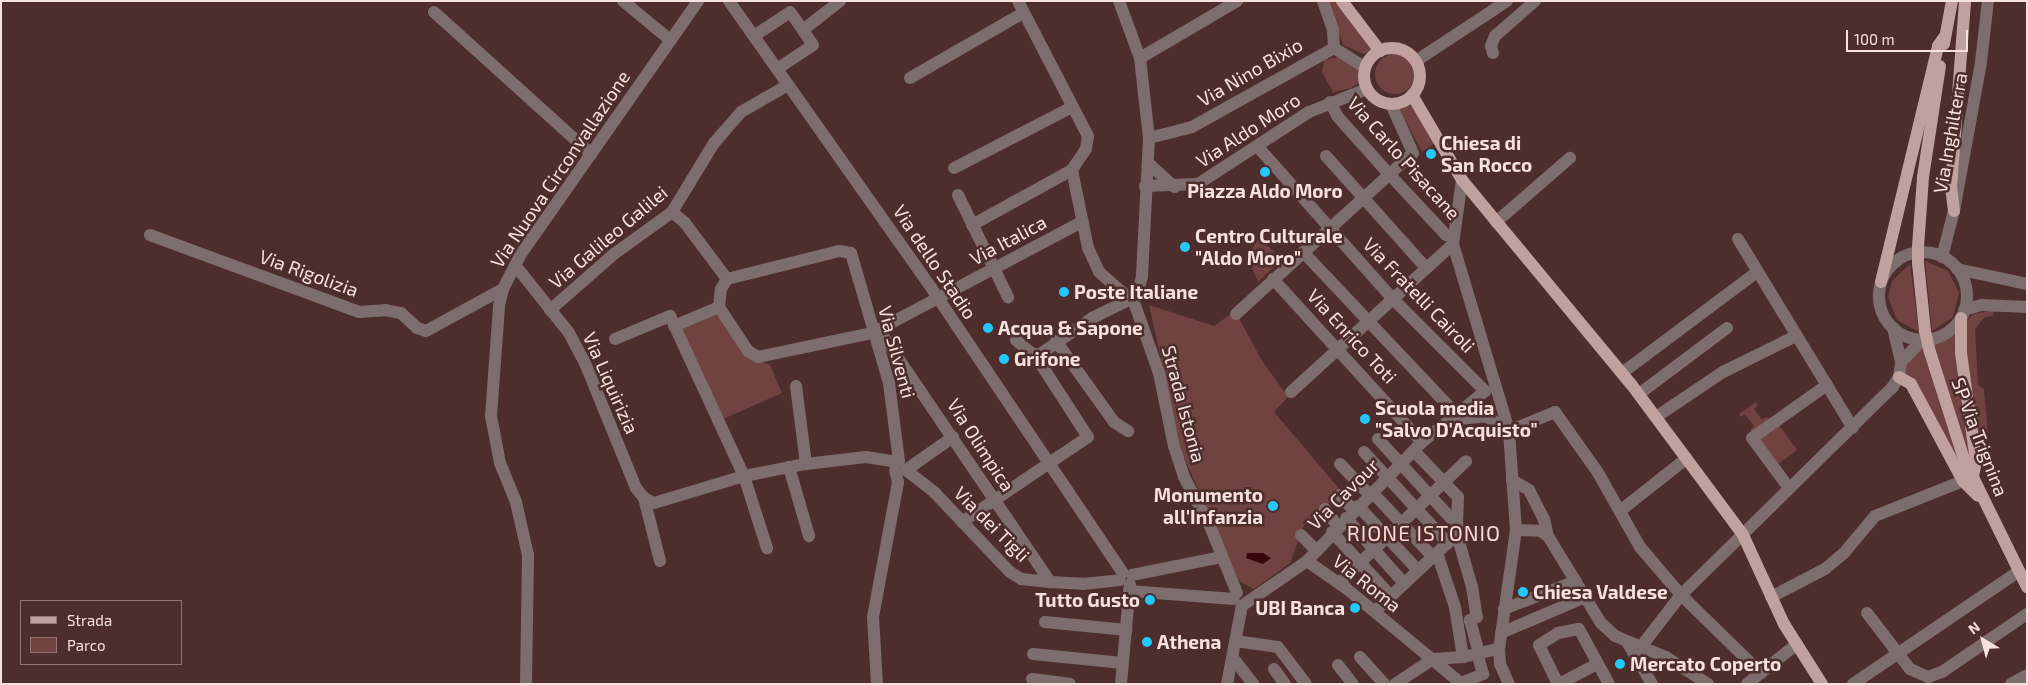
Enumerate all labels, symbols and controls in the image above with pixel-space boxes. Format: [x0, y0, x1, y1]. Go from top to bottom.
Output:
scale bar [1848, 20, 1970, 52]
text: 100 m [1854, 30, 1895, 48]
street label: Via Nino Bixio [1194, 33, 1306, 111]
street label: Via Nuova Circonvallazione [485, 66, 635, 272]
street label: Via Inghilterra [1928, 71, 1972, 195]
street label: Via Aldo Moro [1191, 88, 1305, 172]
street label: Via Carlo Pisacane [1343, 92, 1465, 224]
place label: Chiesa di San Rocco [1441, 132, 1532, 176]
marker: Chiesa di San Rocco [1425, 148, 1437, 160]
marker: Piazza Aldo Moro [1259, 166, 1271, 178]
place label: Piazza Aldo Moro [1187, 180, 1343, 202]
street label: Via Galileo Galilei [544, 181, 672, 293]
street label: Via dello Stadio [888, 201, 982, 323]
street label: Via Italica [966, 210, 1050, 270]
place label: Centro Culturale "Aldo Moro" [1195, 225, 1343, 269]
street label: Via Fratelli Cairoli [1358, 233, 1480, 357]
marker: Centro Culturale "Aldo Moro" [1179, 241, 1191, 253]
street label: Via Rigolizia [256, 245, 362, 301]
place label: Poste Italiane [1074, 281, 1198, 303]
street label: Via Enrico Toti [1302, 284, 1402, 388]
marker: Poste Italiane [1058, 286, 1070, 298]
street label: Via Silventi [874, 303, 920, 401]
place label: Acqua & Sapone [998, 317, 1143, 339]
marker: Acqua & Sapone [982, 322, 994, 334]
street label: Via Liquirizia [578, 329, 644, 437]
street label: Strada Istonia [1157, 343, 1211, 465]
place label: Grifone [1014, 348, 1081, 370]
marker: Grifone [998, 353, 1010, 365]
street label: SP Via Trignina [1947, 374, 2013, 500]
street label: Via Olimpica [943, 394, 1019, 496]
place label: Scuola media "Salvo D'Acquisto" [1375, 397, 1538, 441]
marker: Scuola media "Salvo D'Acquisto" [1359, 413, 1371, 425]
street label: Via Cavour [1303, 454, 1383, 534]
street label: Via dei Tigli [949, 481, 1035, 567]
place label: Monumento all'Infanzia [1154, 484, 1263, 528]
marker: Monumento all'Infanzia [1267, 500, 1279, 512]
district label: RIONE ISTONIO [1345, 520, 1503, 546]
street label: Via Roma [1328, 549, 1406, 617]
place label: Chiesa Valdese [1533, 581, 1668, 603]
marker: Chiesa Valdese [1517, 586, 1529, 598]
place label: Tutto Gusto [1035, 589, 1140, 611]
marker: Tutto Gusto [1144, 594, 1156, 606]
place label: UBI Banca [1255, 597, 1345, 619]
legend [20, 600, 182, 665]
marker: UBI Banca [1349, 602, 1361, 614]
text: Strada [67, 611, 112, 629]
north arrow [1958, 615, 2008, 665]
text: N [1965, 618, 1983, 637]
place label: Athena [1157, 631, 1221, 653]
text: Parco [67, 636, 106, 654]
marker: Athena [1141, 636, 1153, 648]
place label: Mercato Coperto [1630, 653, 1781, 675]
marker: Mercato Coperto [1614, 658, 1626, 670]

